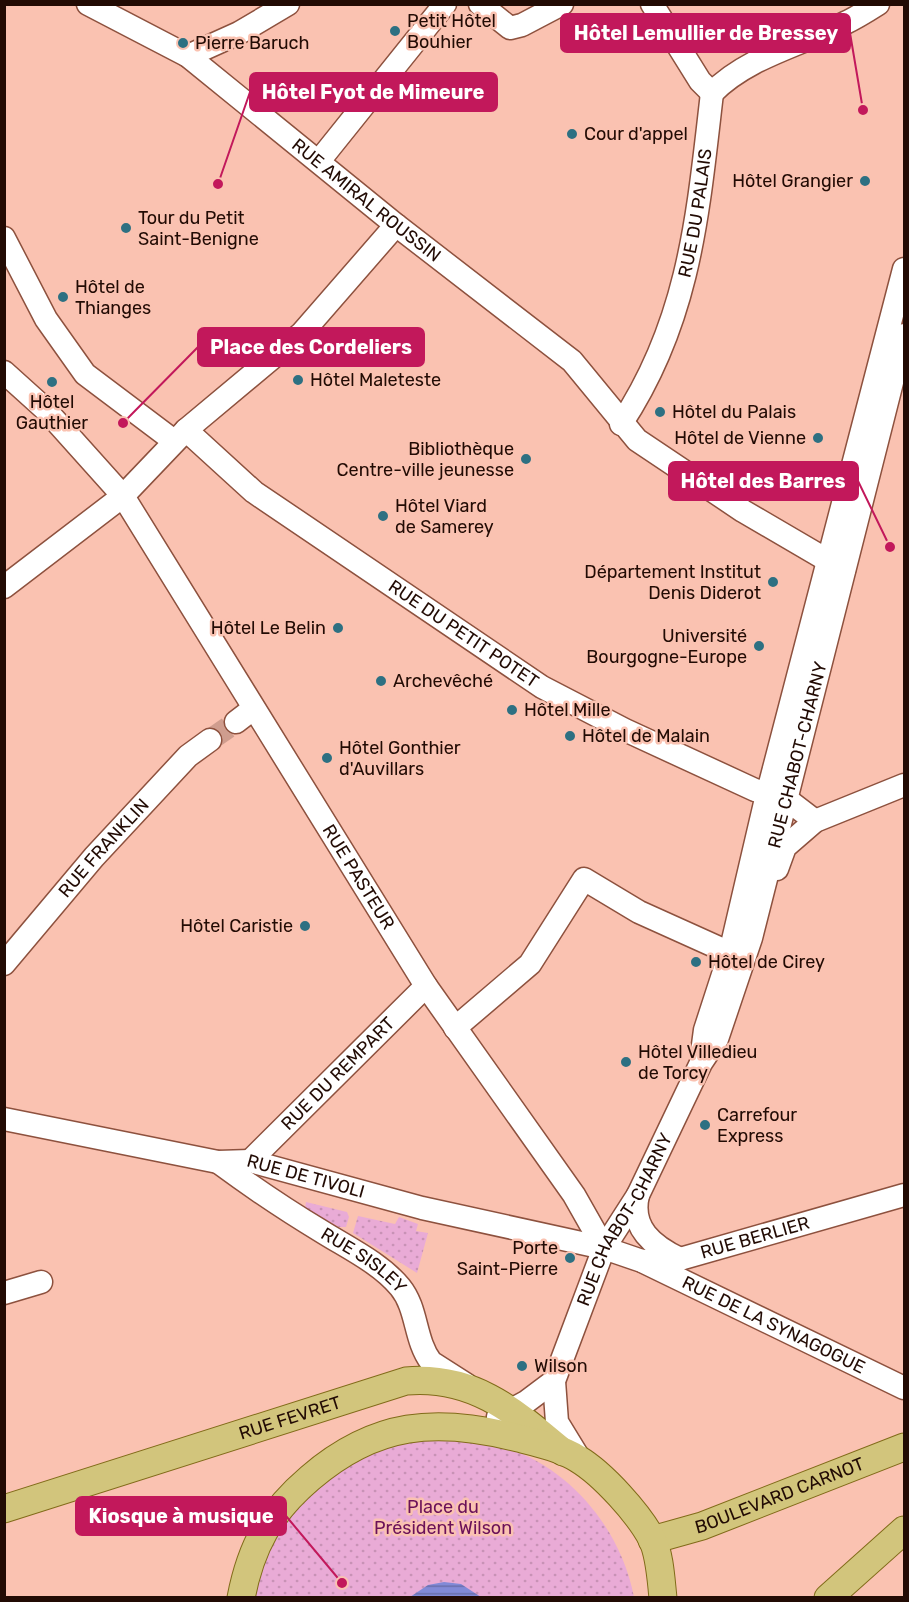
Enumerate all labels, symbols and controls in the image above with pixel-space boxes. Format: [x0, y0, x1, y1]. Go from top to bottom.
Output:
place label: Petit Hôtel Bouhier [407, 10, 496, 53]
callout: Hôtel Lemullier de Bressey [561, 14, 850, 52]
text: Hôtel Lemullier de Bressey [574, 21, 838, 45]
marker: Petit Hôtel Bouhier [388, 24, 402, 38]
place label: Pierre Baruch [195, 32, 310, 54]
marker: Pierre Baruch [176, 36, 190, 50]
callout: Hôtel Fyot de Mimeure [250, 73, 497, 111]
text: Hôtel Fyot de Mimeure [262, 80, 484, 104]
place label: Cour d'appel [584, 123, 688, 145]
marker: Cour d'appel [565, 127, 579, 141]
street label: RUE AMIRAL ROUSSIN [287, 134, 445, 267]
street label: RUE DU PALAIS [673, 147, 717, 280]
place label: Hôtel Grangier [732, 170, 853, 192]
marker: Hôtel Grangier [858, 174, 872, 188]
place label: Tour du Petit Saint-Benigne [138, 207, 259, 250]
marker: Tour du Petit Saint-Benigne [119, 221, 133, 235]
place label: Hôtel de Thianges [75, 276, 151, 319]
marker: Hôtel de Thianges [56, 290, 70, 304]
callout: Place des Cordeliers [198, 328, 424, 366]
text: Place des Cordeliers [210, 335, 412, 359]
place label: Hôtel Maleteste [310, 369, 441, 391]
marker: Hôtel Maleteste [291, 373, 305, 387]
marker: Hôtel Gauthier [45, 375, 59, 389]
place label: Hôtel Gauthier [16, 391, 88, 434]
place label: Hôtel du Palais [672, 401, 796, 423]
marker: Hôtel du Palais [653, 405, 667, 419]
place label: Hôtel de Vienne [674, 427, 806, 449]
marker: Hôtel de Vienne [811, 431, 825, 445]
place label: Bibliothèque Centre-ville jeunesse [337, 438, 514, 481]
marker: Bibliothèque Centre-ville jeunesse [519, 452, 533, 466]
callout: Hôtel des Barres [669, 462, 858, 500]
text: Hôtel des Barres [681, 469, 846, 493]
place label: Hôtel Viard de Samerey [395, 495, 494, 538]
marker: Hôtel Viard de Samerey [376, 509, 390, 523]
place label: Département Institut Denis Diderot [584, 561, 761, 604]
street label: RUE DU PETIT POTET [384, 575, 543, 692]
marker: Département Institut Denis Diderot [766, 575, 780, 589]
place label: Hôtel Le Belin [211, 617, 326, 639]
marker: Hôtel Le Belin [331, 621, 345, 635]
place label: Université Bourgogne-Europe [586, 625, 747, 668]
marker: Université Bourgogne-Europe [752, 639, 766, 653]
street label: RUE CHABOT-CHARNY [763, 659, 832, 850]
place label: Archevêché [393, 670, 493, 692]
marker: Archevêché [374, 674, 388, 688]
place label: Hôtel Mille [524, 699, 610, 721]
marker: Hôtel Mille [505, 703, 519, 717]
place label: Hôtel de Malain [582, 725, 710, 747]
marker: Hôtel de Malain [563, 729, 577, 743]
place label: Hôtel Gonthier d'Auvillars [339, 737, 461, 780]
marker: Hôtel Gonthier d'Auvillars [320, 751, 334, 765]
street label: RUE FRANKLIN [54, 794, 154, 902]
street label: RUE PASTEUR [318, 820, 399, 934]
place label: Hôtel Caristie [180, 915, 293, 937]
marker: Hôtel Caristie [298, 919, 312, 933]
place label: Hôtel de Cirey [708, 951, 825, 973]
marker: Hôtel de Cirey [689, 955, 703, 969]
street label: RUE DU REMPART [277, 1012, 399, 1135]
place label: Hôtel Villedieu de Torcy [638, 1041, 757, 1084]
marker: Hôtel Villedieu de Torcy [619, 1055, 633, 1069]
place label: Carrefour Express [717, 1104, 797, 1147]
marker: Carrefour Express [698, 1118, 712, 1132]
street label: RUE CHABOT-CHARNY [572, 1129, 677, 1309]
street label: RUE DE TIVOLI [244, 1150, 367, 1203]
street label: RUE BERLIER [698, 1212, 812, 1264]
street label: RUE SISLEY [317, 1223, 412, 1298]
place label: Porte Saint-Pierre [457, 1237, 558, 1280]
marker: Porte Saint-Pierre [563, 1251, 577, 1265]
street label: RUE DE LA SYNAGOGUE [678, 1271, 869, 1378]
place label: Wilson [534, 1355, 588, 1377]
marker: Wilson [515, 1359, 529, 1373]
street label: RUE FEVRET [236, 1391, 344, 1445]
street label: BOULEVARD CARNOT [692, 1453, 867, 1538]
park label: Place du Président Wilson [374, 1496, 512, 1539]
callout: Kiosque à musique [76, 1497, 286, 1535]
text: Kiosque à musique [88, 1504, 274, 1528]

